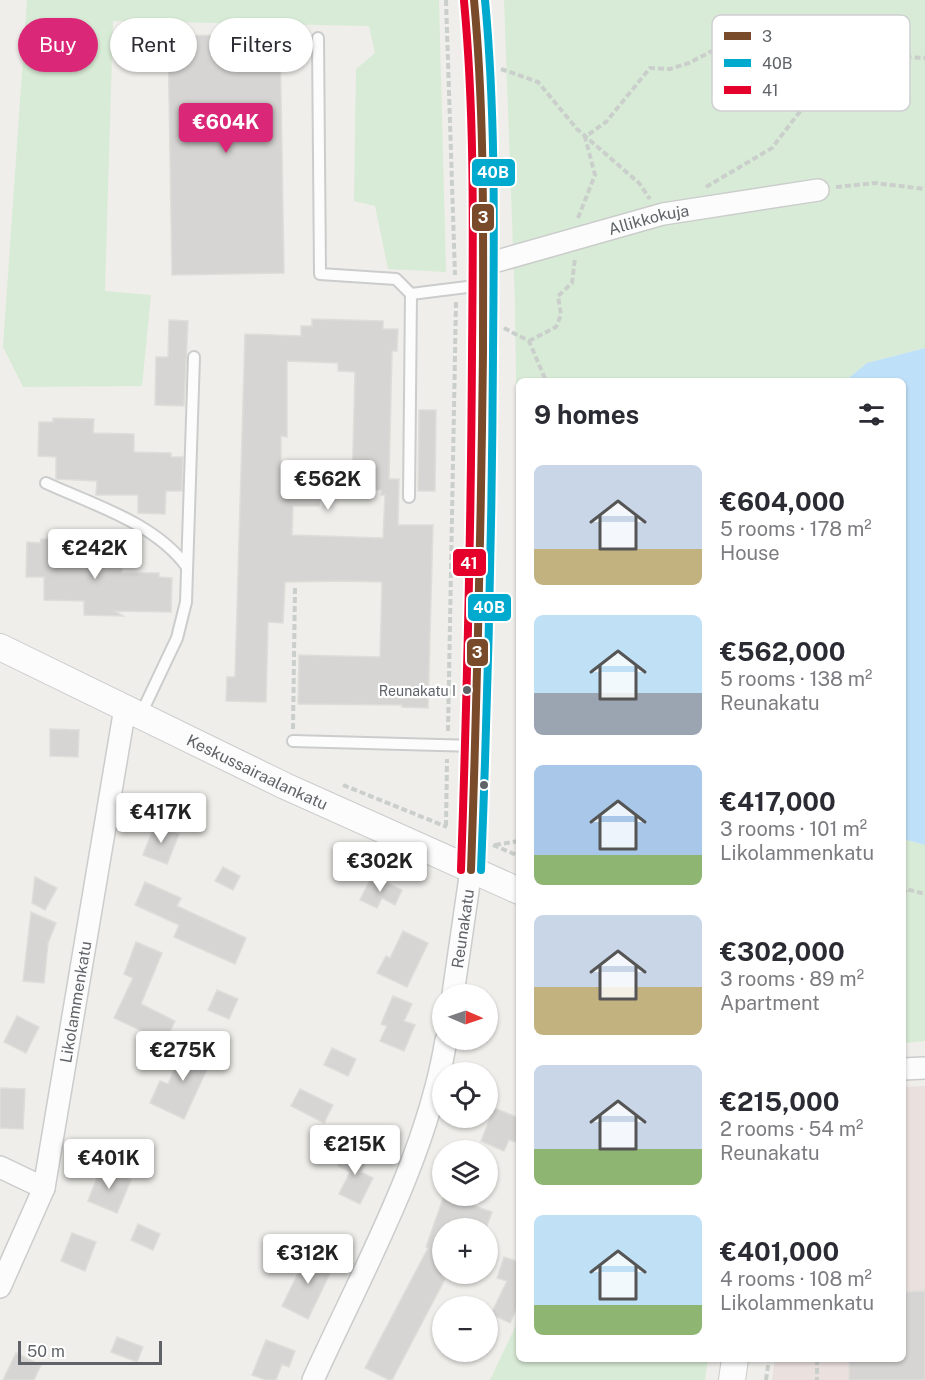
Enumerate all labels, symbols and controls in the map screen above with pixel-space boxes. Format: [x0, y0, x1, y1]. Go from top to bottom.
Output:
legend [712, 15, 910, 111]
chip: Buy [18, 18, 98, 72]
chip: Rent [110, 18, 197, 72]
chip: Filters [209, 18, 313, 72]
text: 3 [762, 27, 772, 46]
text: 40B [762, 54, 793, 73]
text: 41 [762, 81, 779, 100]
pin: €604K [184, 103, 268, 154]
text: €604K [193, 110, 259, 134]
line badge: 40B [471, 158, 516, 187]
text: 40B [477, 163, 509, 182]
street label: Allikkokuja [606, 201, 690, 239]
line badge: 3 [471, 203, 495, 232]
text: 3 [478, 208, 488, 227]
icon: filters [855, 398, 888, 431]
text: 9 homes [534, 399, 639, 430]
pin: €562K [286, 460, 370, 511]
text: €562K [295, 467, 361, 491]
text: €604,000 [720, 486, 845, 517]
icon: home [582, 489, 654, 561]
text: 5 rooms · 178 m² [720, 517, 872, 541]
pin: €242K [53, 529, 137, 580]
text: €242K [62, 536, 128, 560]
text: House [720, 541, 780, 565]
line badge: 41 [452, 548, 487, 577]
text: 41 [460, 554, 478, 573]
line badge: 40B [467, 593, 512, 622]
text: 40B [473, 598, 505, 617]
text: €562,000 [720, 636, 845, 667]
line badge: 3 [466, 638, 489, 667]
icon: home [582, 639, 654, 711]
text: 3 [472, 643, 482, 662]
text: 5 rooms · 138 m² [720, 667, 872, 691]
place label: Reunakatu I [379, 683, 456, 699]
marker: Reunakatu I [461, 684, 473, 696]
text: Reunakatu [720, 691, 820, 715]
street label: Keskussairaalankatu [183, 731, 331, 814]
unlabelled marker [478, 779, 490, 791]
text: €417,000 [720, 786, 836, 817]
icon: home [582, 789, 654, 861]
pin: €417K [119, 793, 203, 844]
text: €417K [130, 800, 192, 824]
text: 3 rooms · 101 m² [720, 817, 867, 841]
text: Likolammenkatu [720, 841, 874, 865]
pin: €302K [338, 842, 422, 893]
text: €302K [347, 849, 413, 873]
street label: Reunakatu [448, 888, 478, 970]
text: €302,000 [720, 936, 845, 967]
icon: home [582, 939, 654, 1011]
street label: Likolammenkatu [56, 940, 96, 1064]
text: 3 rooms · 89 m² [720, 967, 864, 991]
north arrow [432, 984, 498, 1050]
map controls [432, 984, 498, 1362]
text: Apartment [720, 991, 820, 1015]
pin: €275K [141, 1031, 225, 1082]
text: €275K [150, 1038, 216, 1062]
button: locate [432, 1062, 498, 1128]
text: €215,000 [720, 1086, 839, 1117]
icon: home [582, 1089, 654, 1161]
text: 2 rooms · 54 m² [720, 1117, 863, 1141]
pin: €215K [313, 1125, 397, 1176]
text: €215K [324, 1132, 386, 1156]
pin: €401K [67, 1139, 151, 1190]
button: layers [432, 1140, 498, 1206]
text: Reunakatu [720, 1141, 820, 1165]
text: €401K [78, 1146, 140, 1170]
button: + [432, 1218, 498, 1284]
pin: €312K [266, 1234, 350, 1285]
text: €401,000 [720, 1236, 839, 1267]
icon: home [582, 1239, 654, 1311]
text: €312K [277, 1241, 339, 1265]
text: 4 rooms · 108 m² [720, 1267, 872, 1291]
text: Likolammenkatu [720, 1291, 874, 1315]
button: − [432, 1296, 498, 1362]
scale bar [18, 1338, 162, 1366]
text: 50 m [27, 1342, 65, 1361]

